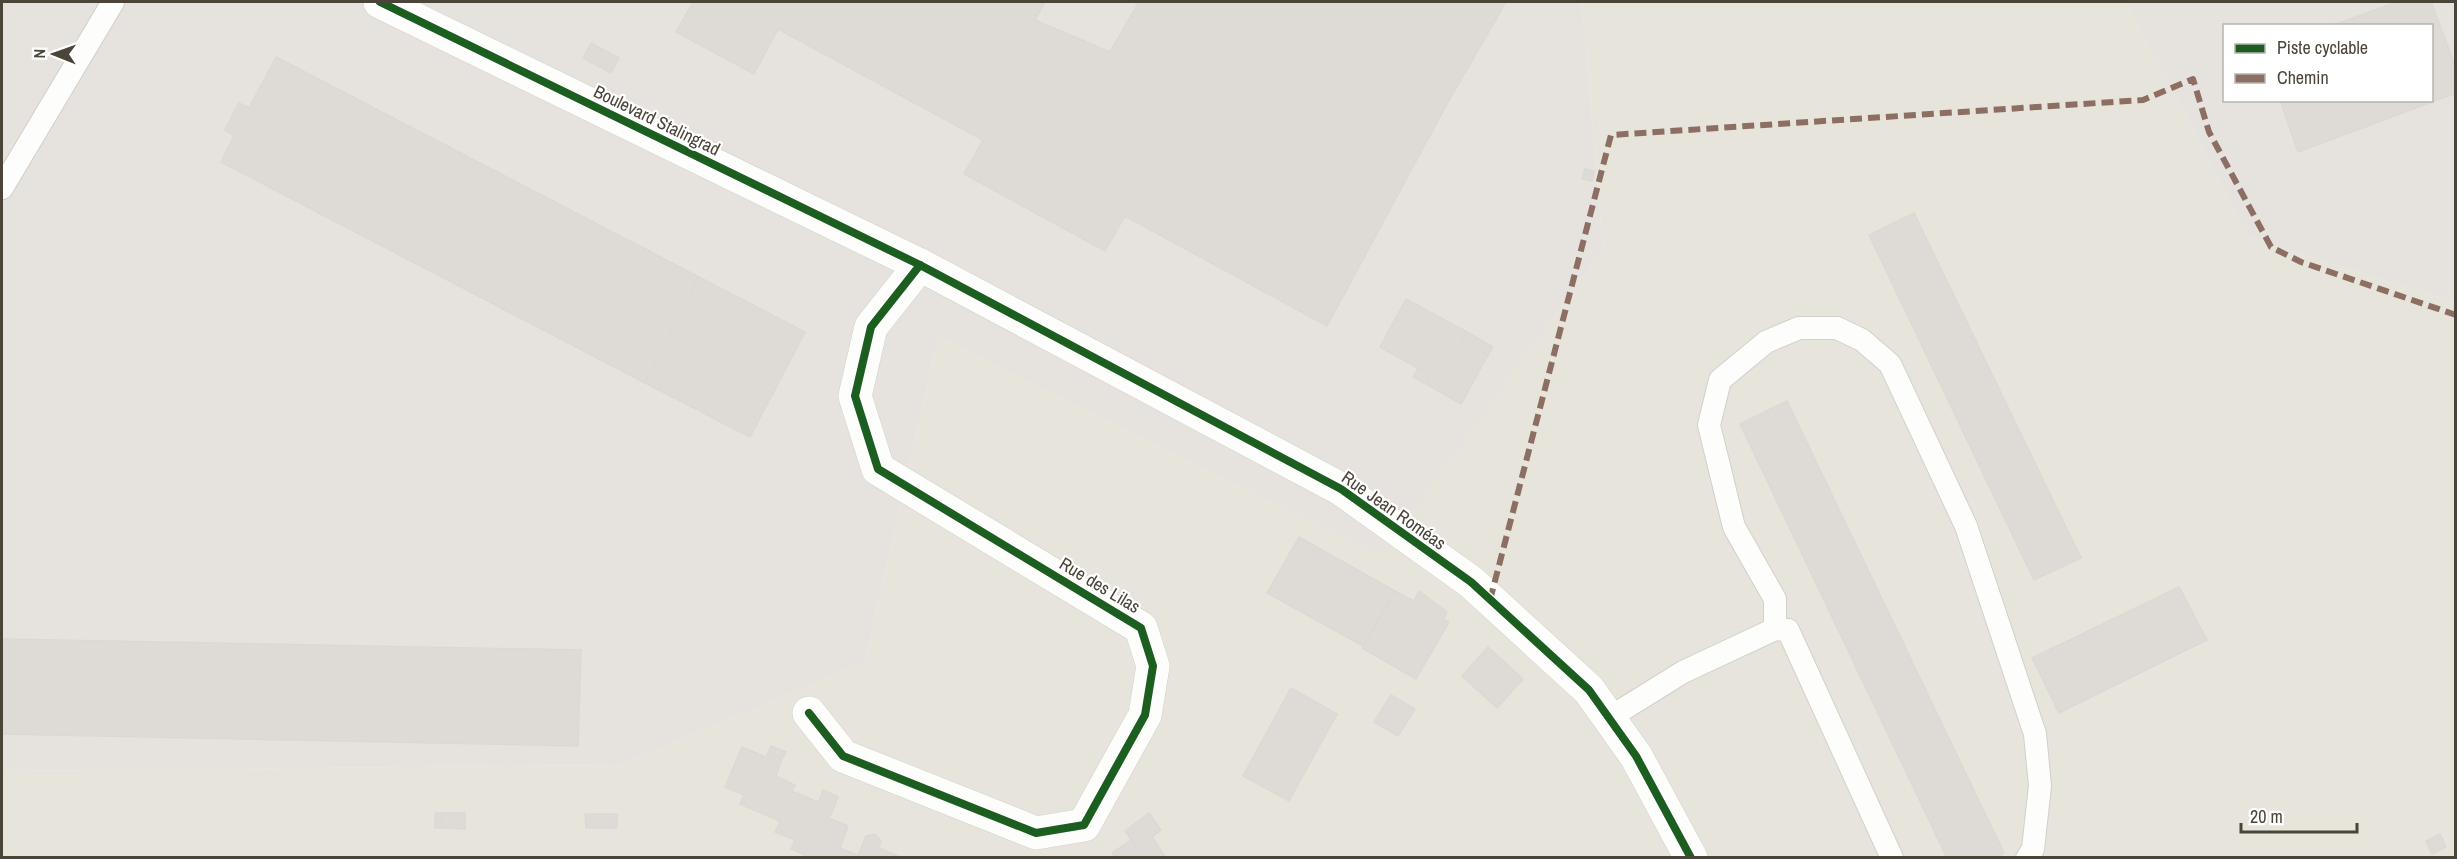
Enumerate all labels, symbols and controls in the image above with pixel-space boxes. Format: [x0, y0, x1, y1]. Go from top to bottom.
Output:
north arrow [24, 24, 84, 84]
legend [2223, 24, 2433, 102]
text: Piste cyclable [2277, 35, 2368, 60]
text: N [28, 49, 50, 59]
text: Chemin [2277, 65, 2329, 90]
street label: Boulevard Stalingrad [590, 79, 724, 161]
street label: Rue Jean Roméas [1337, 465, 1451, 555]
street label: Rue des Lilas [1055, 551, 1145, 619]
scale bar [2241, 796, 2356, 834]
text: 20 m [2250, 804, 2283, 829]

